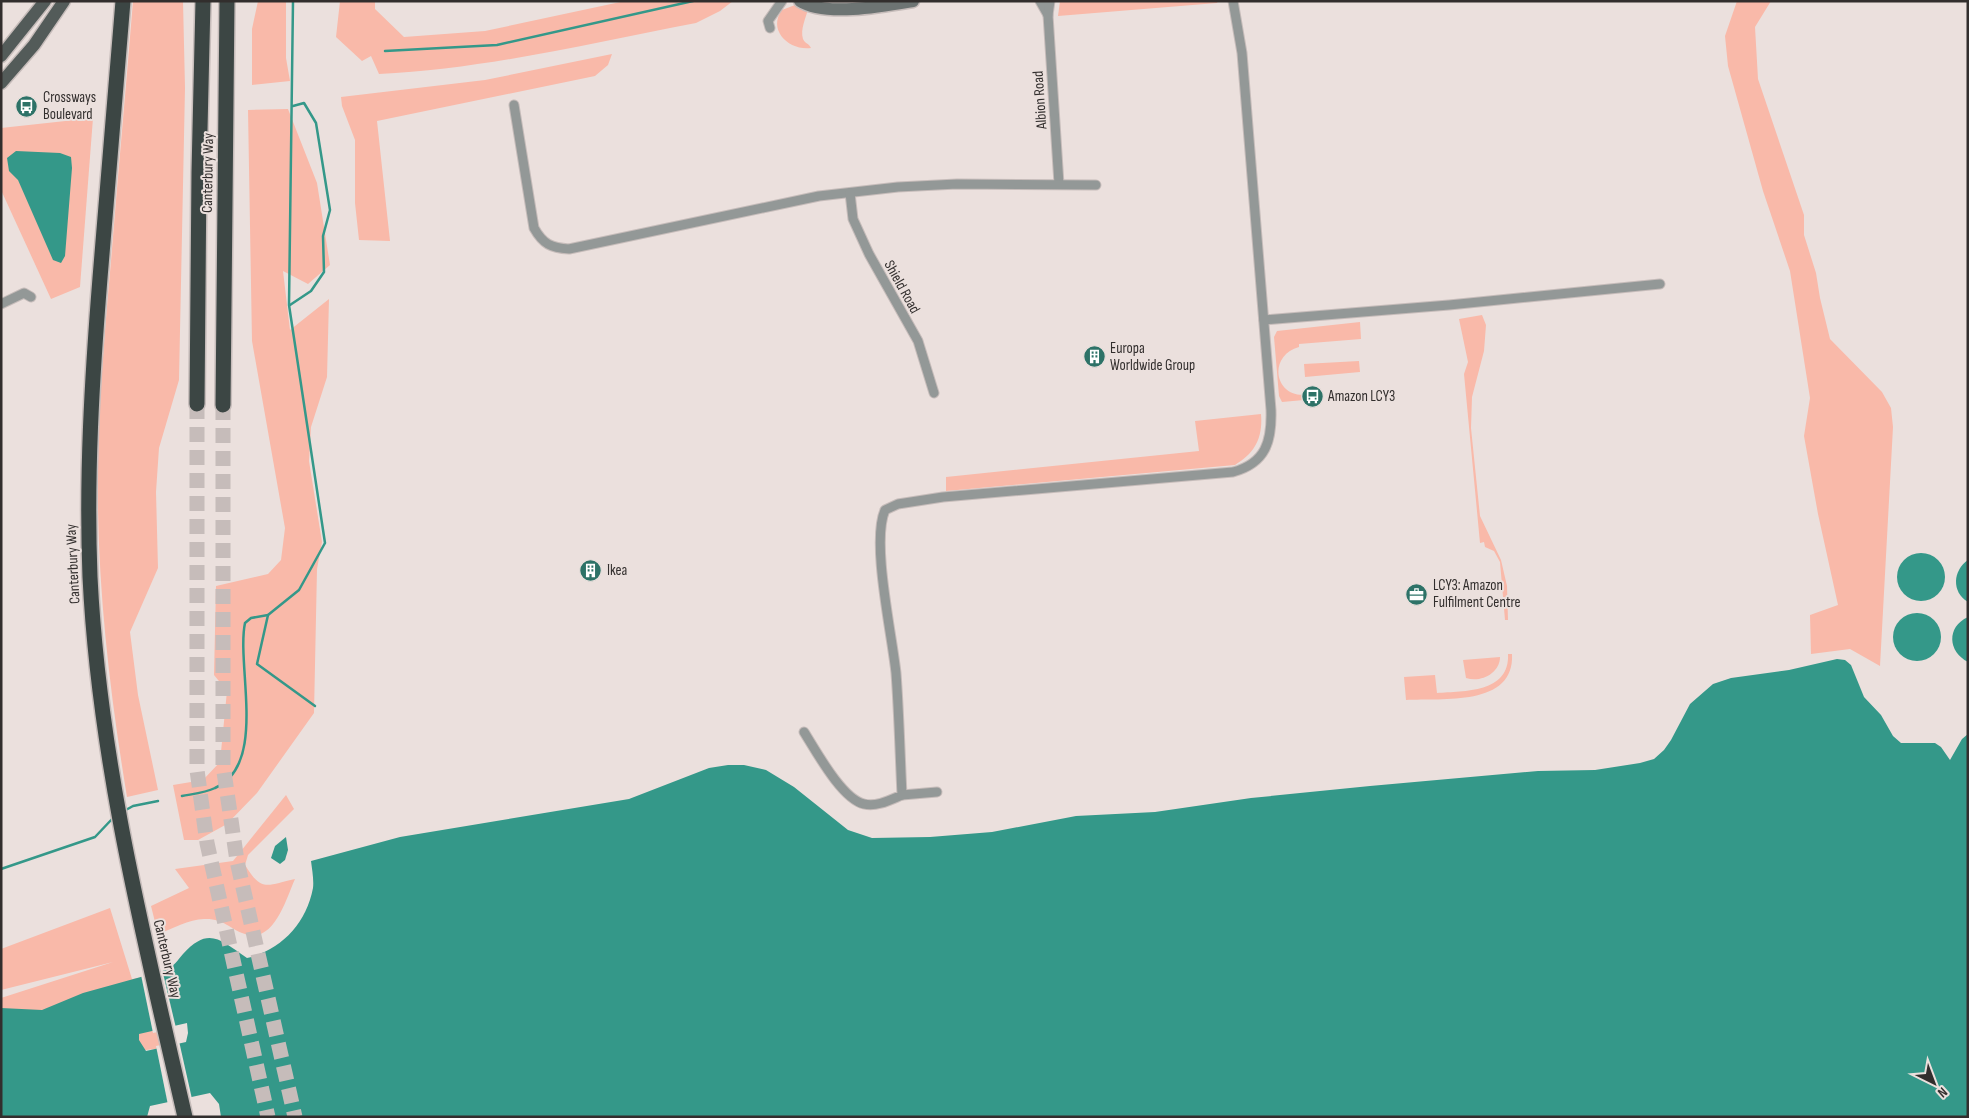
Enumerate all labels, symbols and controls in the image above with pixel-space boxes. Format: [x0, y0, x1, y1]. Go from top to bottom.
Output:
street label: Albion Road [1028, 70, 1052, 131]
place label: Crossways Boulevard [43, 88, 96, 124]
bus stop icon: Crossways Boulevard [15, 94, 39, 118]
street label: Canterbury Way [198, 133, 218, 213]
street label: Shield Road [880, 257, 924, 317]
place label: Europa Worldwide Group [1110, 339, 1195, 375]
building icon: Europa Worldwide Group [1082, 345, 1106, 369]
bus stop icon: Amazon LCY3 [1300, 384, 1324, 408]
place label: Amazon LCY3 [1327, 387, 1395, 406]
street label: Canterbury Way [61, 523, 85, 604]
building icon: Ikea [579, 558, 603, 582]
place label: Ikea [607, 561, 628, 580]
place label: LCY3: Amazon Fulfilment Centre [1433, 576, 1521, 612]
office icon: LCY3: Amazon Fulfilment Centre [1405, 582, 1429, 606]
street label: Canterbury Way [149, 918, 185, 1000]
north arrow [1909, 1058, 1959, 1108]
text: N [1934, 1083, 1951, 1101]

